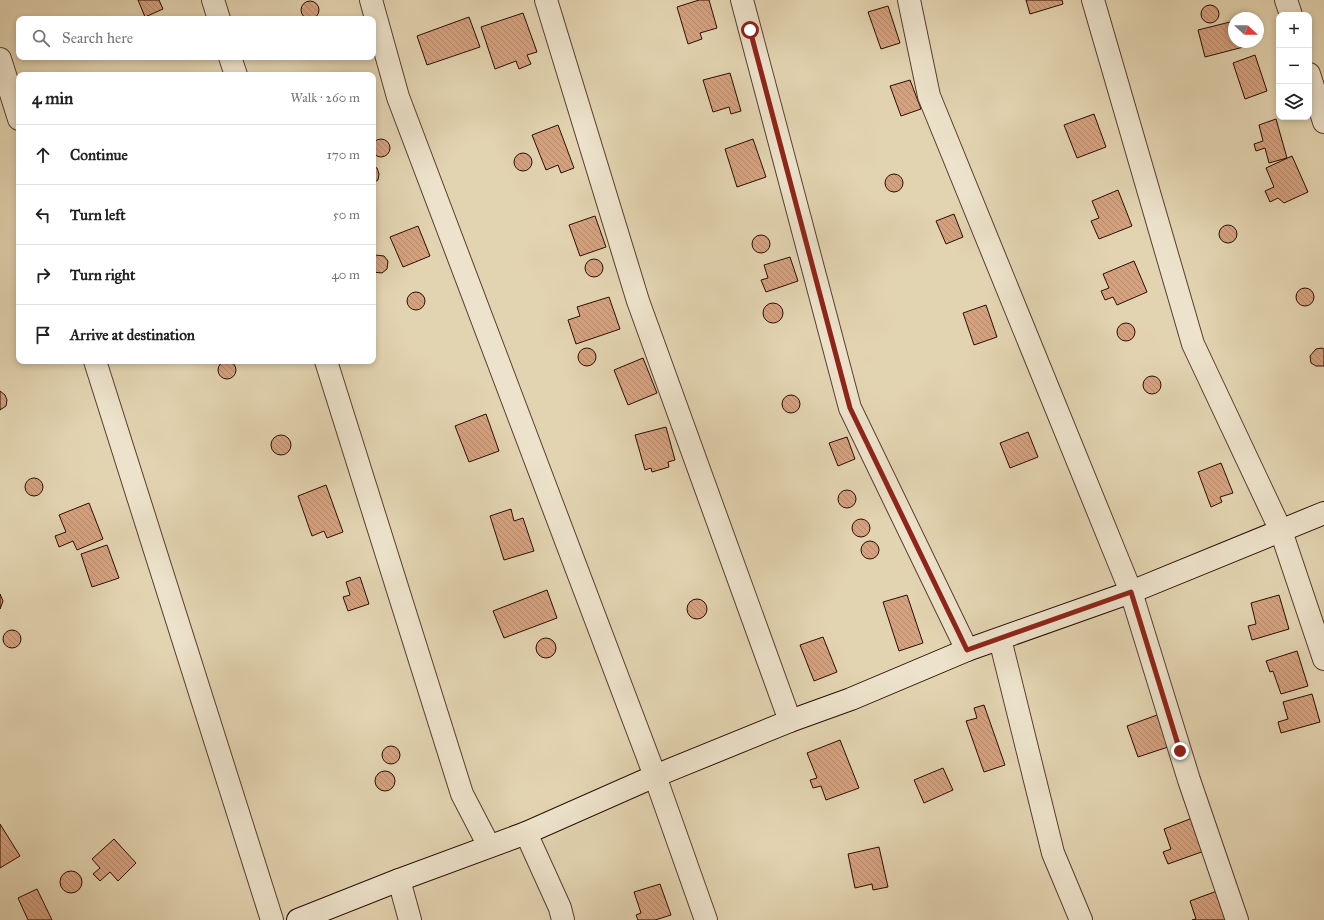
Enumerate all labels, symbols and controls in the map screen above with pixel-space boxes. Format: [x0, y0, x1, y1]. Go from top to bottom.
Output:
north arrow [1228, 12, 1264, 48]
map controls [1276, 12, 1312, 120]
button: + [1276, 12, 1312, 48]
search box [16, 16, 376, 60]
route start [741, 21, 759, 39]
icon: search [30, 27, 52, 49]
text: Search here [62, 29, 133, 47]
button: − [1276, 48, 1312, 84]
button: layers [1276, 84, 1312, 120]
text: 4 min [32, 88, 73, 109]
text: Walk · 260 m [290, 90, 360, 106]
icon: ahead [32, 144, 54, 166]
text: Continue [70, 146, 128, 164]
text: 170 m [327, 147, 360, 163]
icon: left [32, 204, 54, 226]
text: Turn left [70, 206, 126, 224]
text: 50 m [333, 207, 360, 223]
icon: right [32, 264, 54, 286]
text: Turn right [70, 266, 135, 284]
text: 40 m [331, 267, 360, 283]
icon: arrive [32, 324, 54, 346]
text: Arrive at destination [70, 326, 195, 344]
route end [1171, 742, 1189, 760]

